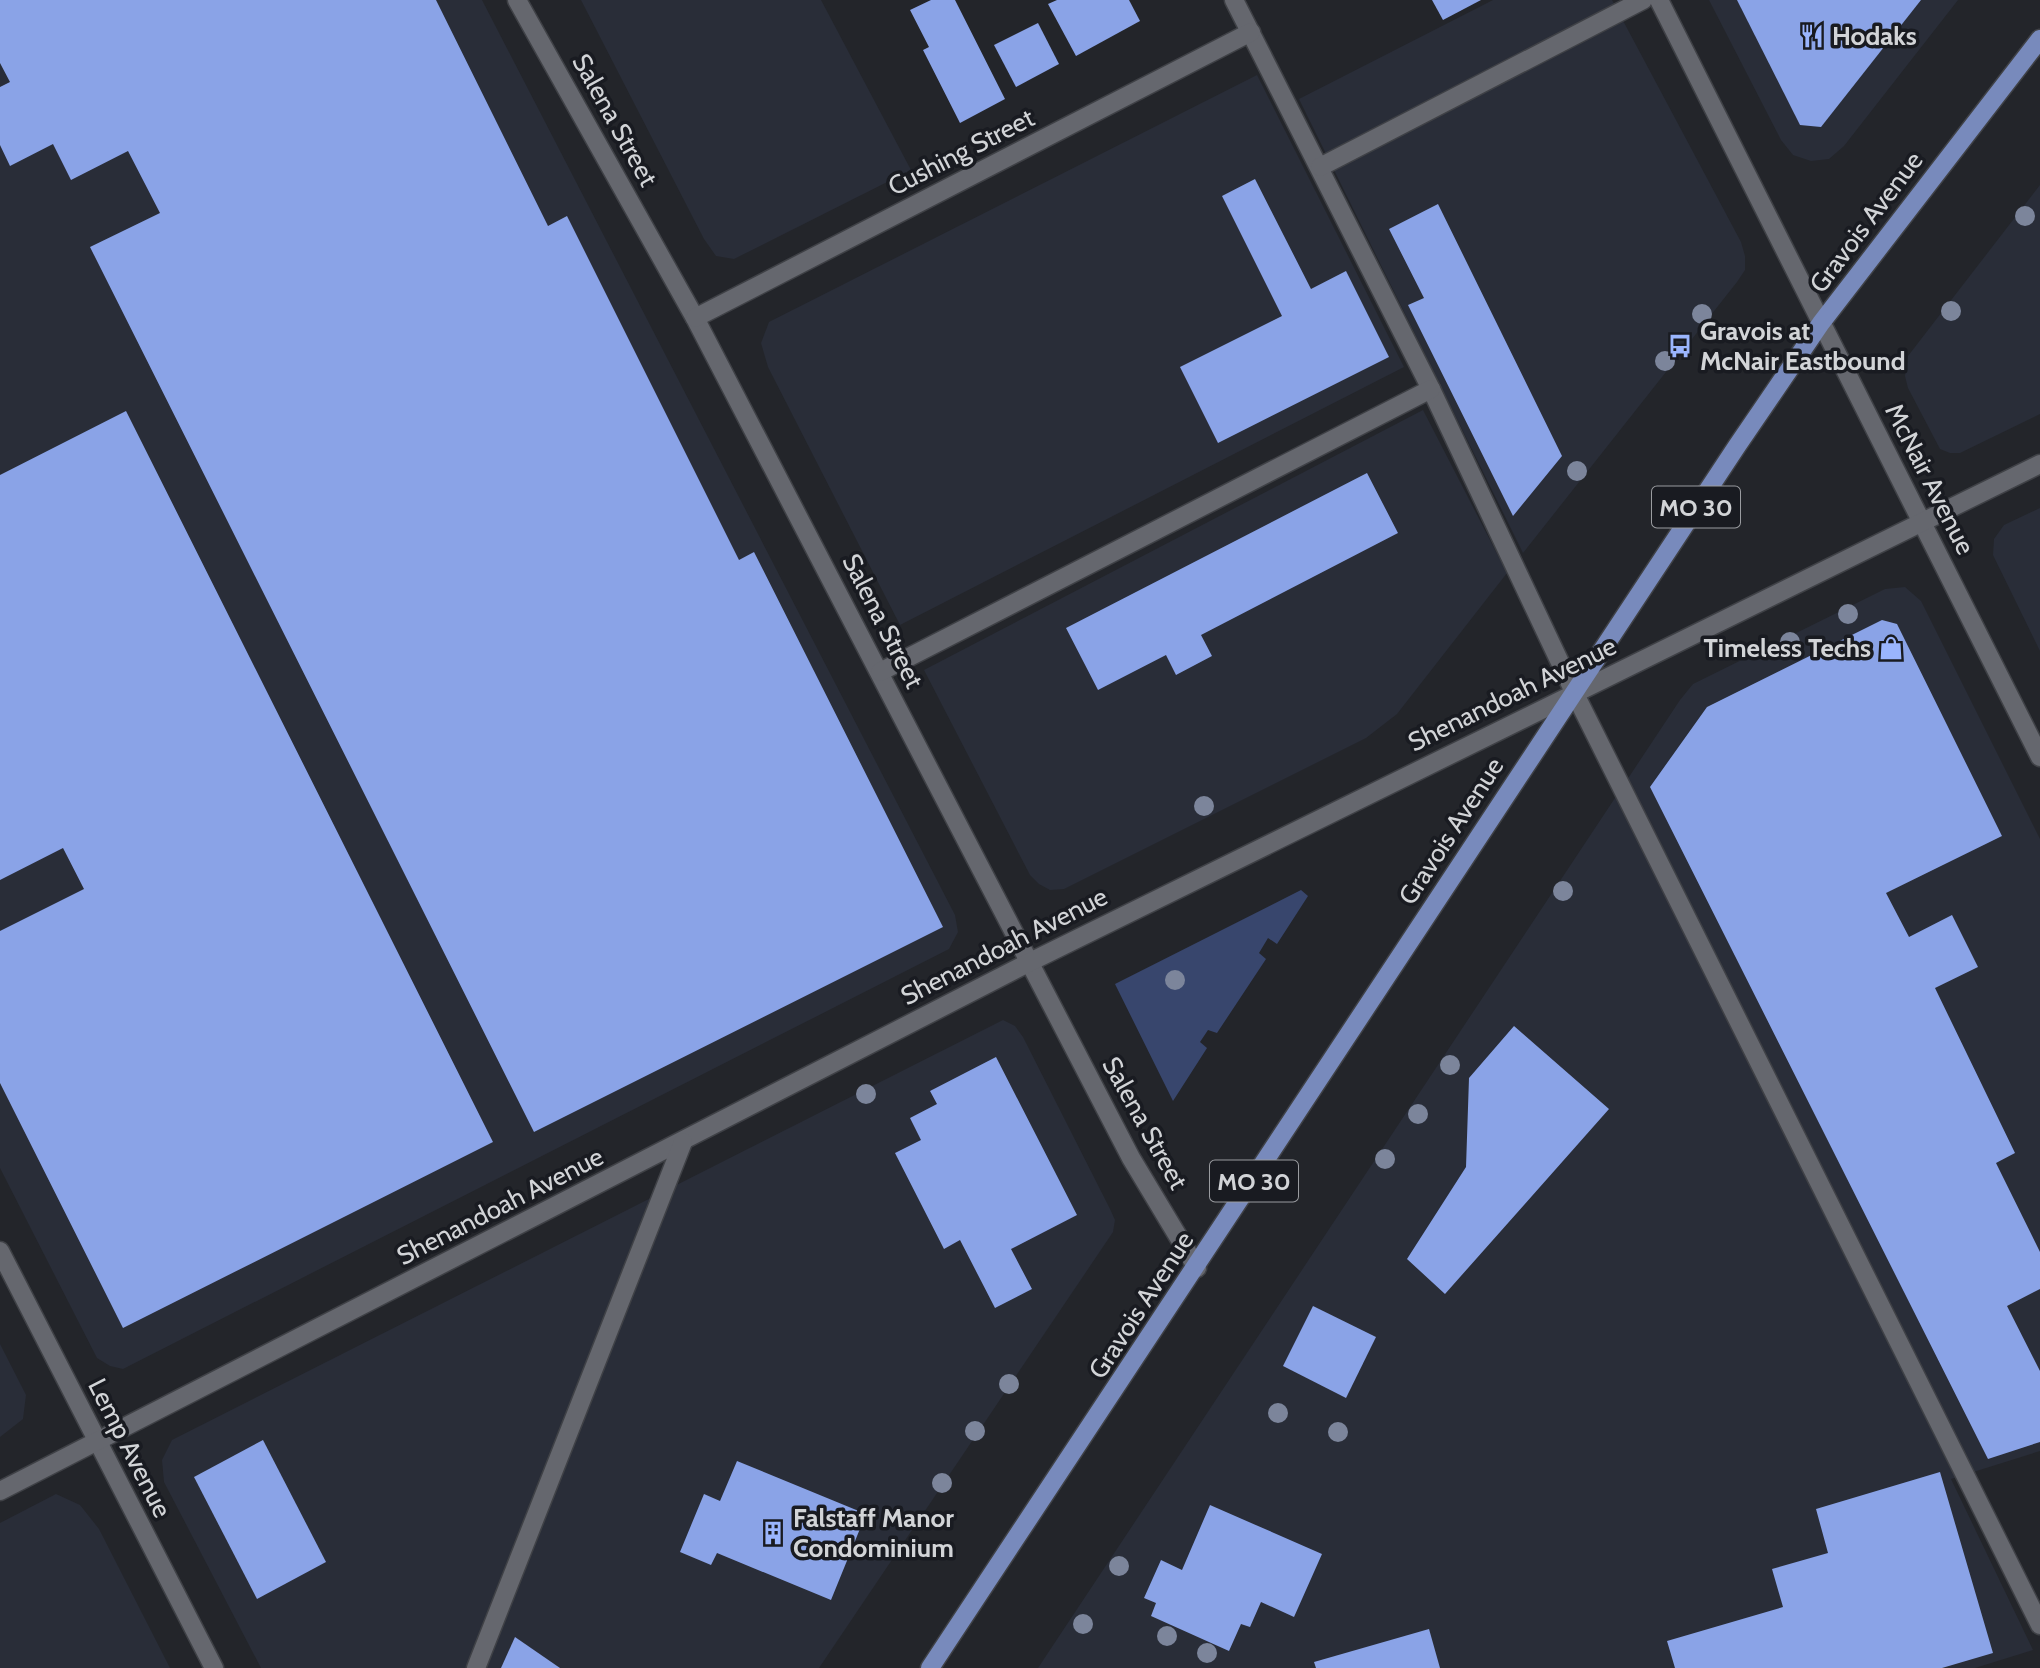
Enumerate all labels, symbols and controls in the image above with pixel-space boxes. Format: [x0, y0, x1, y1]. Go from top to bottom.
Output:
place label: Hodaks [1832, 20, 1917, 52]
restaurant icon: Hodaks [1798, 22, 1826, 50]
street label: Salena Street [565, 48, 665, 192]
street label: Cushing Street [883, 101, 1040, 203]
street label: Gravois Avenue [1802, 145, 1930, 299]
place label: Gravois at McNair Eastbound [1700, 315, 1906, 377]
bus stop icon: Gravois at McNair Eastbound [1666, 332, 1694, 360]
street label: McNair Avenue [1878, 398, 1982, 560]
road number: MO 30 [1652, 486, 1740, 528]
street label: Salena Street [835, 548, 931, 694]
street label: Shenandoah Avenue [1403, 630, 1621, 758]
place label: Timeless Techs [1704, 632, 1871, 664]
shop icon: Timeless Techs [1877, 634, 1905, 662]
street label: Gravois Avenue [1392, 752, 1510, 910]
street label: Shenandoah Avenue [895, 880, 1113, 1012]
street label: Salena Street [1095, 1051, 1195, 1195]
street label: Shenandoah Avenue [391, 1140, 609, 1272]
road number: MO 30 [1210, 1161, 1298, 1202]
street label: Gravois Avenue [1082, 1226, 1200, 1384]
street label: Lemp Avenue [81, 1373, 179, 1523]
place label: Falstaff Manor Condominium [793, 1502, 954, 1564]
building icon: Falstaff Manor Condominium [759, 1519, 787, 1547]

